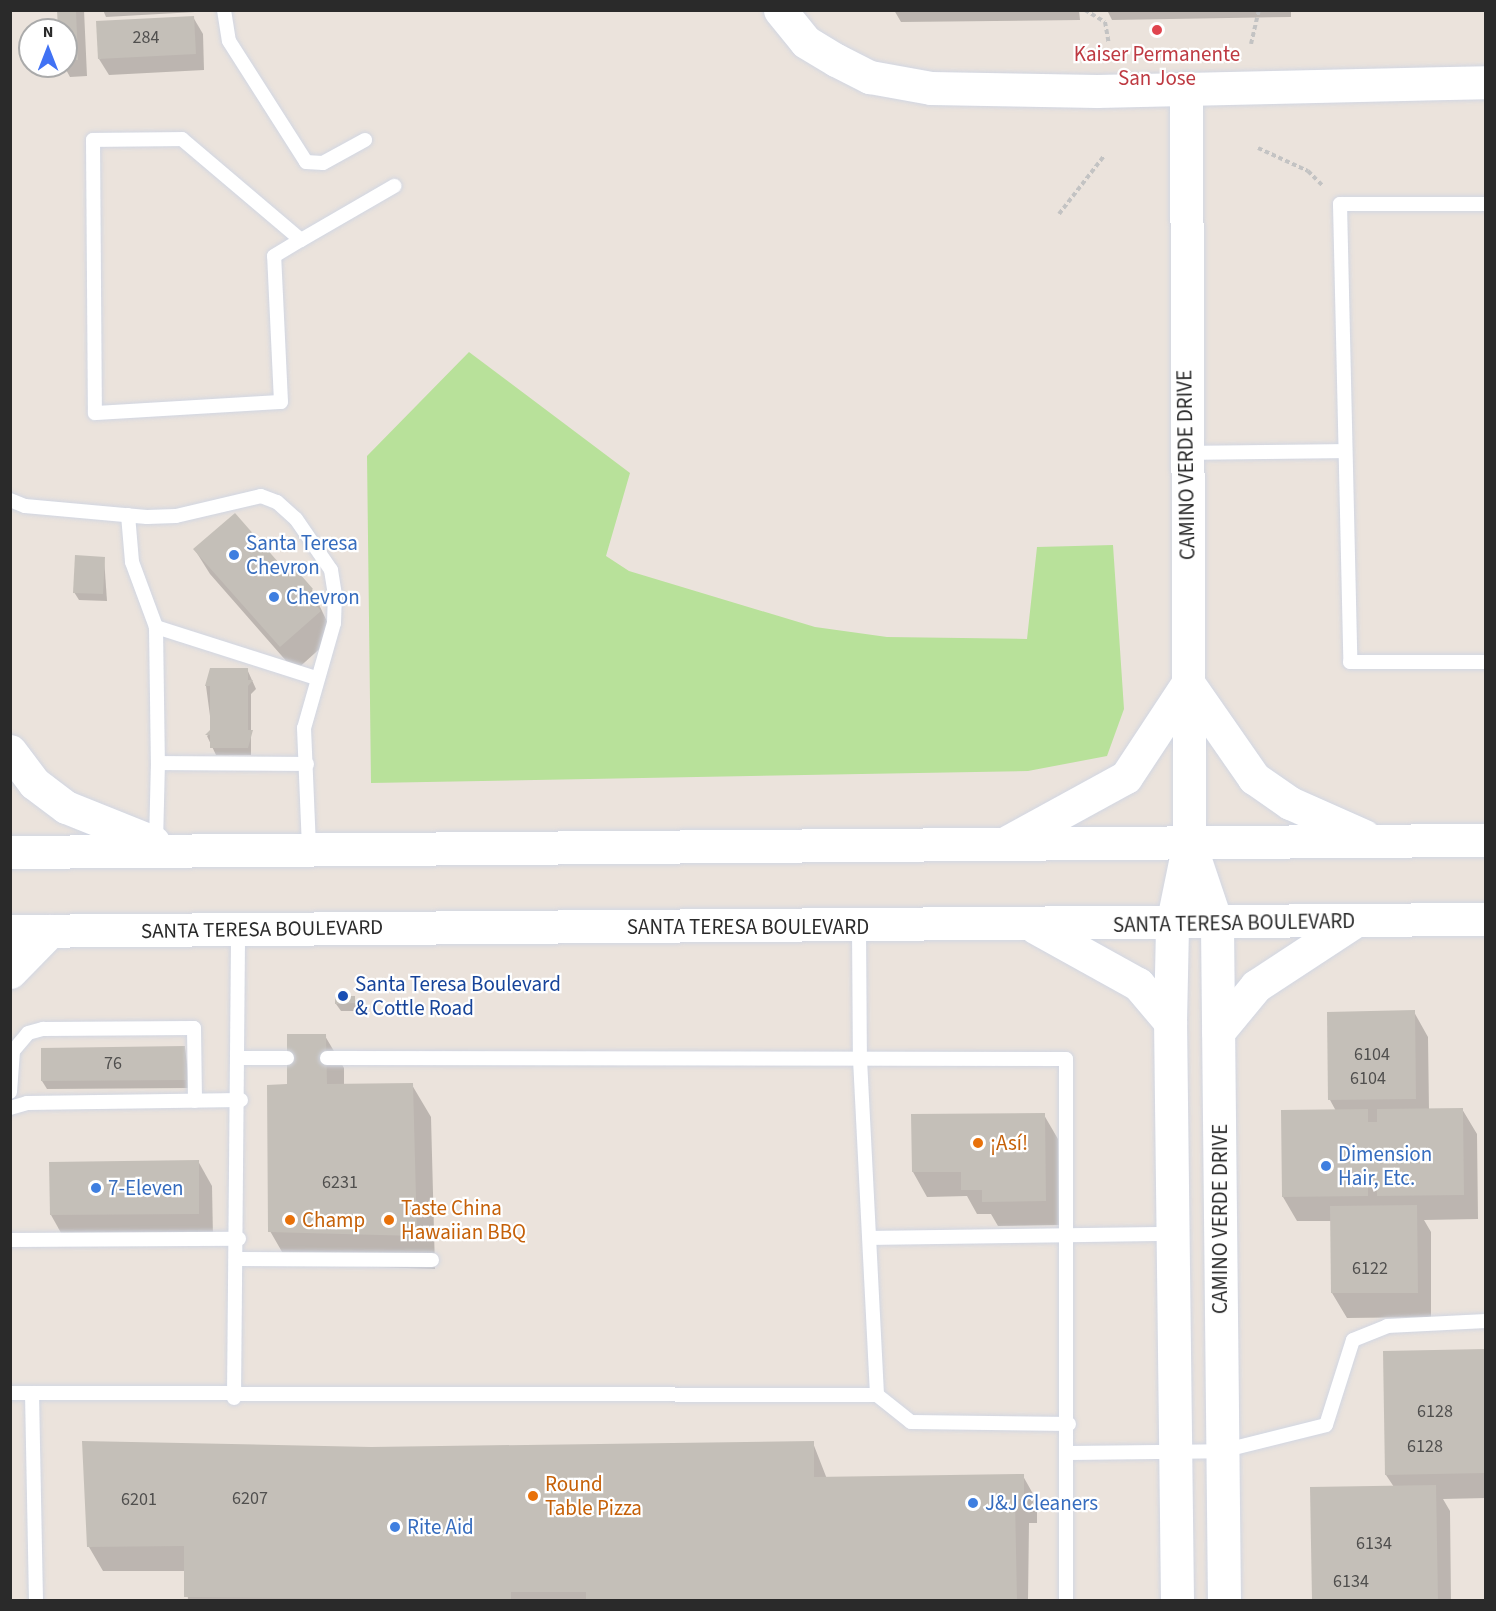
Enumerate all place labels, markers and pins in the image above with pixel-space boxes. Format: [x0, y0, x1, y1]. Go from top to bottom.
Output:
marker: Kaiser Permanente San Jose [1148, 21, 1166, 39]
place label: Kaiser Permanente San Jose [1074, 41, 1240, 91]
place label: Santa Teresa Chevron [246, 530, 358, 580]
marker: Santa Teresa Chevron [227, 548, 241, 562]
place label: Chevron [286, 584, 360, 610]
marker: Chevron [267, 590, 281, 604]
place label: Santa Teresa Boulevard & Cottle Road [355, 971, 561, 1021]
marker: Santa Teresa Boulevard & Cottle Road [336, 989, 350, 1003]
place label: ¡Así! [990, 1130, 1028, 1156]
marker: ¡Así! [971, 1136, 985, 1150]
place label: Dimension Hair, Etc. [1338, 1141, 1432, 1191]
marker: Dimension Hair, Etc. [1319, 1159, 1333, 1173]
place label: 7-Eleven [108, 1175, 184, 1201]
marker: 7-Eleven [89, 1181, 103, 1195]
place label: Taste China Hawaiian BBQ [401, 1195, 526, 1245]
place label: Champ [302, 1207, 365, 1233]
marker: Champ [283, 1213, 297, 1227]
marker: Taste China Hawaiian BBQ [382, 1213, 396, 1227]
place label: Round Table Pizza [545, 1471, 642, 1521]
marker: Round Table Pizza [526, 1489, 540, 1503]
place label: J&J Cleaners [985, 1490, 1098, 1516]
marker: J&J Cleaners [966, 1496, 980, 1510]
place label: Rite Aid [407, 1514, 474, 1540]
marker: Rite Aid [388, 1520, 402, 1534]

